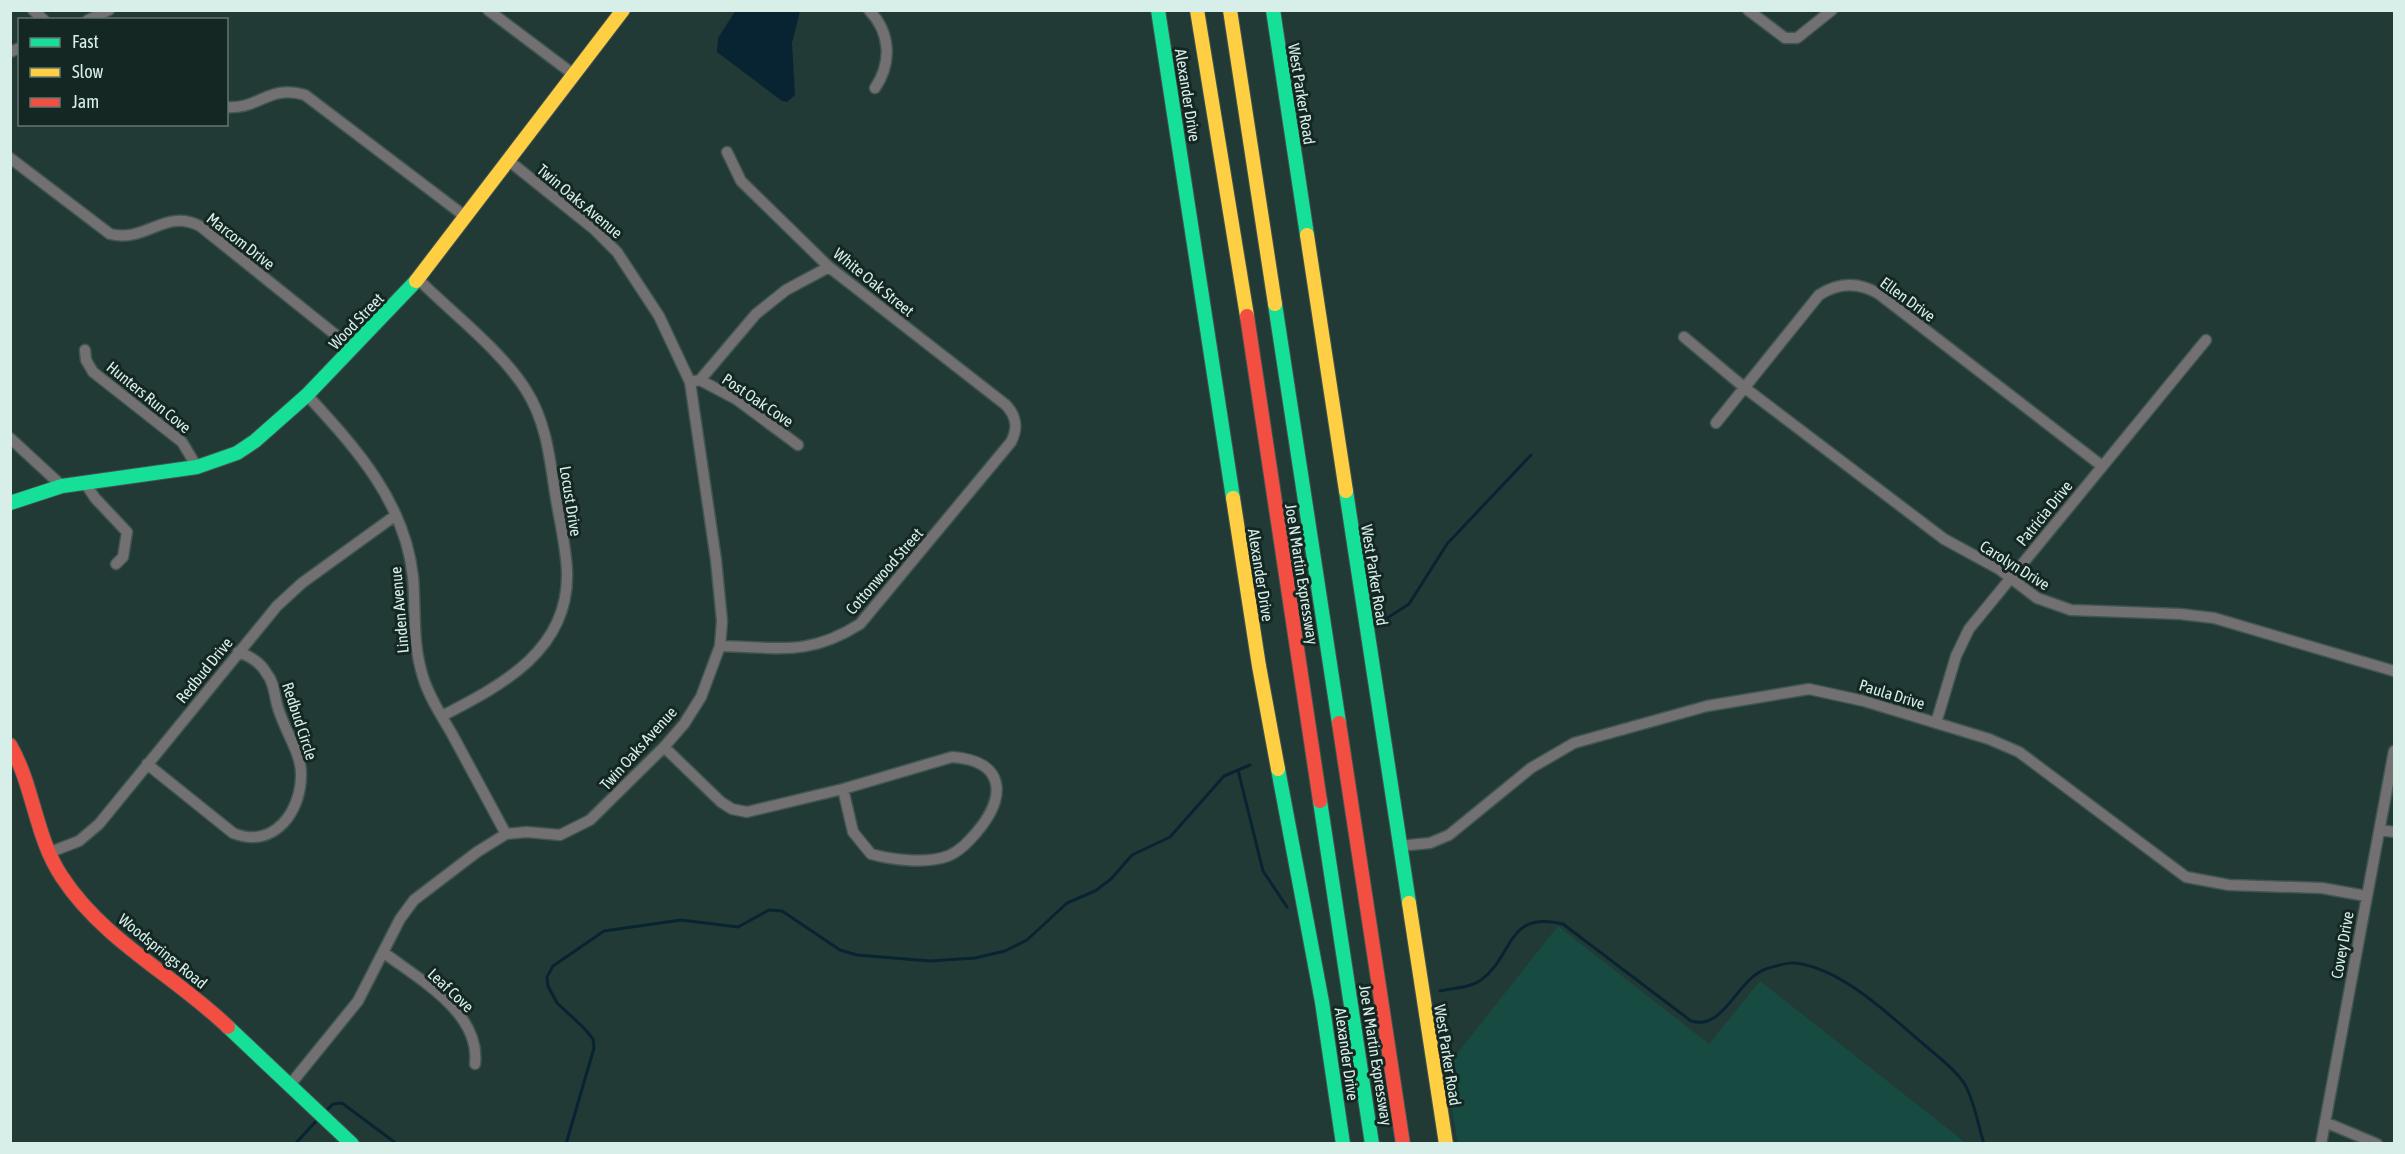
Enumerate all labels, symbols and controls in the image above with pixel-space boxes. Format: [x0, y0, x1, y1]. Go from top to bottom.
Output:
legend [18, 18, 228, 126]
text: Fast [72, 31, 99, 52]
street label: West Parker Road [1285, 42, 1319, 146]
street label: Alexander Drive [1172, 47, 1204, 143]
text: Slow [72, 61, 103, 82]
text: Jam [72, 91, 99, 112]
street label: Twin Oaks Avenue [534, 160, 626, 242]
street label: Marcom Drive [204, 209, 278, 273]
street label: White Oak Street [830, 244, 918, 320]
street label: Ellen Drive [1877, 273, 1939, 325]
street label: Wood Street [325, 289, 387, 353]
street label: Hunters Run Cove [103, 358, 195, 436]
street label: Post Oak Cove [719, 370, 797, 430]
street label: Locust Drive [557, 465, 585, 537]
street label: Patricia Drive [2012, 477, 2076, 549]
street label: Joe N Martin Expressway [1281, 502, 1322, 646]
street label: West Parker Road [1358, 523, 1392, 627]
street label: Cottonwood Street [842, 524, 927, 618]
street label: Alexander Drive [1245, 527, 1277, 623]
street label: Carolyn Drive [1976, 537, 2053, 594]
street label: Linden Avenue [386, 566, 412, 654]
street label: Redbud Drive [172, 634, 236, 706]
street label: Paula Drive [1857, 676, 1927, 712]
street label: Redbud Circle [279, 680, 321, 762]
street label: Twin Oaks Avenue [596, 703, 680, 793]
street label: Woodsprings Road [115, 910, 211, 993]
street label: Covey Drive [2327, 910, 2358, 980]
street label: Leaf Cove [424, 964, 478, 1016]
street label: Joe N Martin Expressway [1355, 983, 1396, 1127]
street label: West Parker Road [1431, 1003, 1465, 1107]
street label: Alexander Drive [1332, 1006, 1362, 1102]

